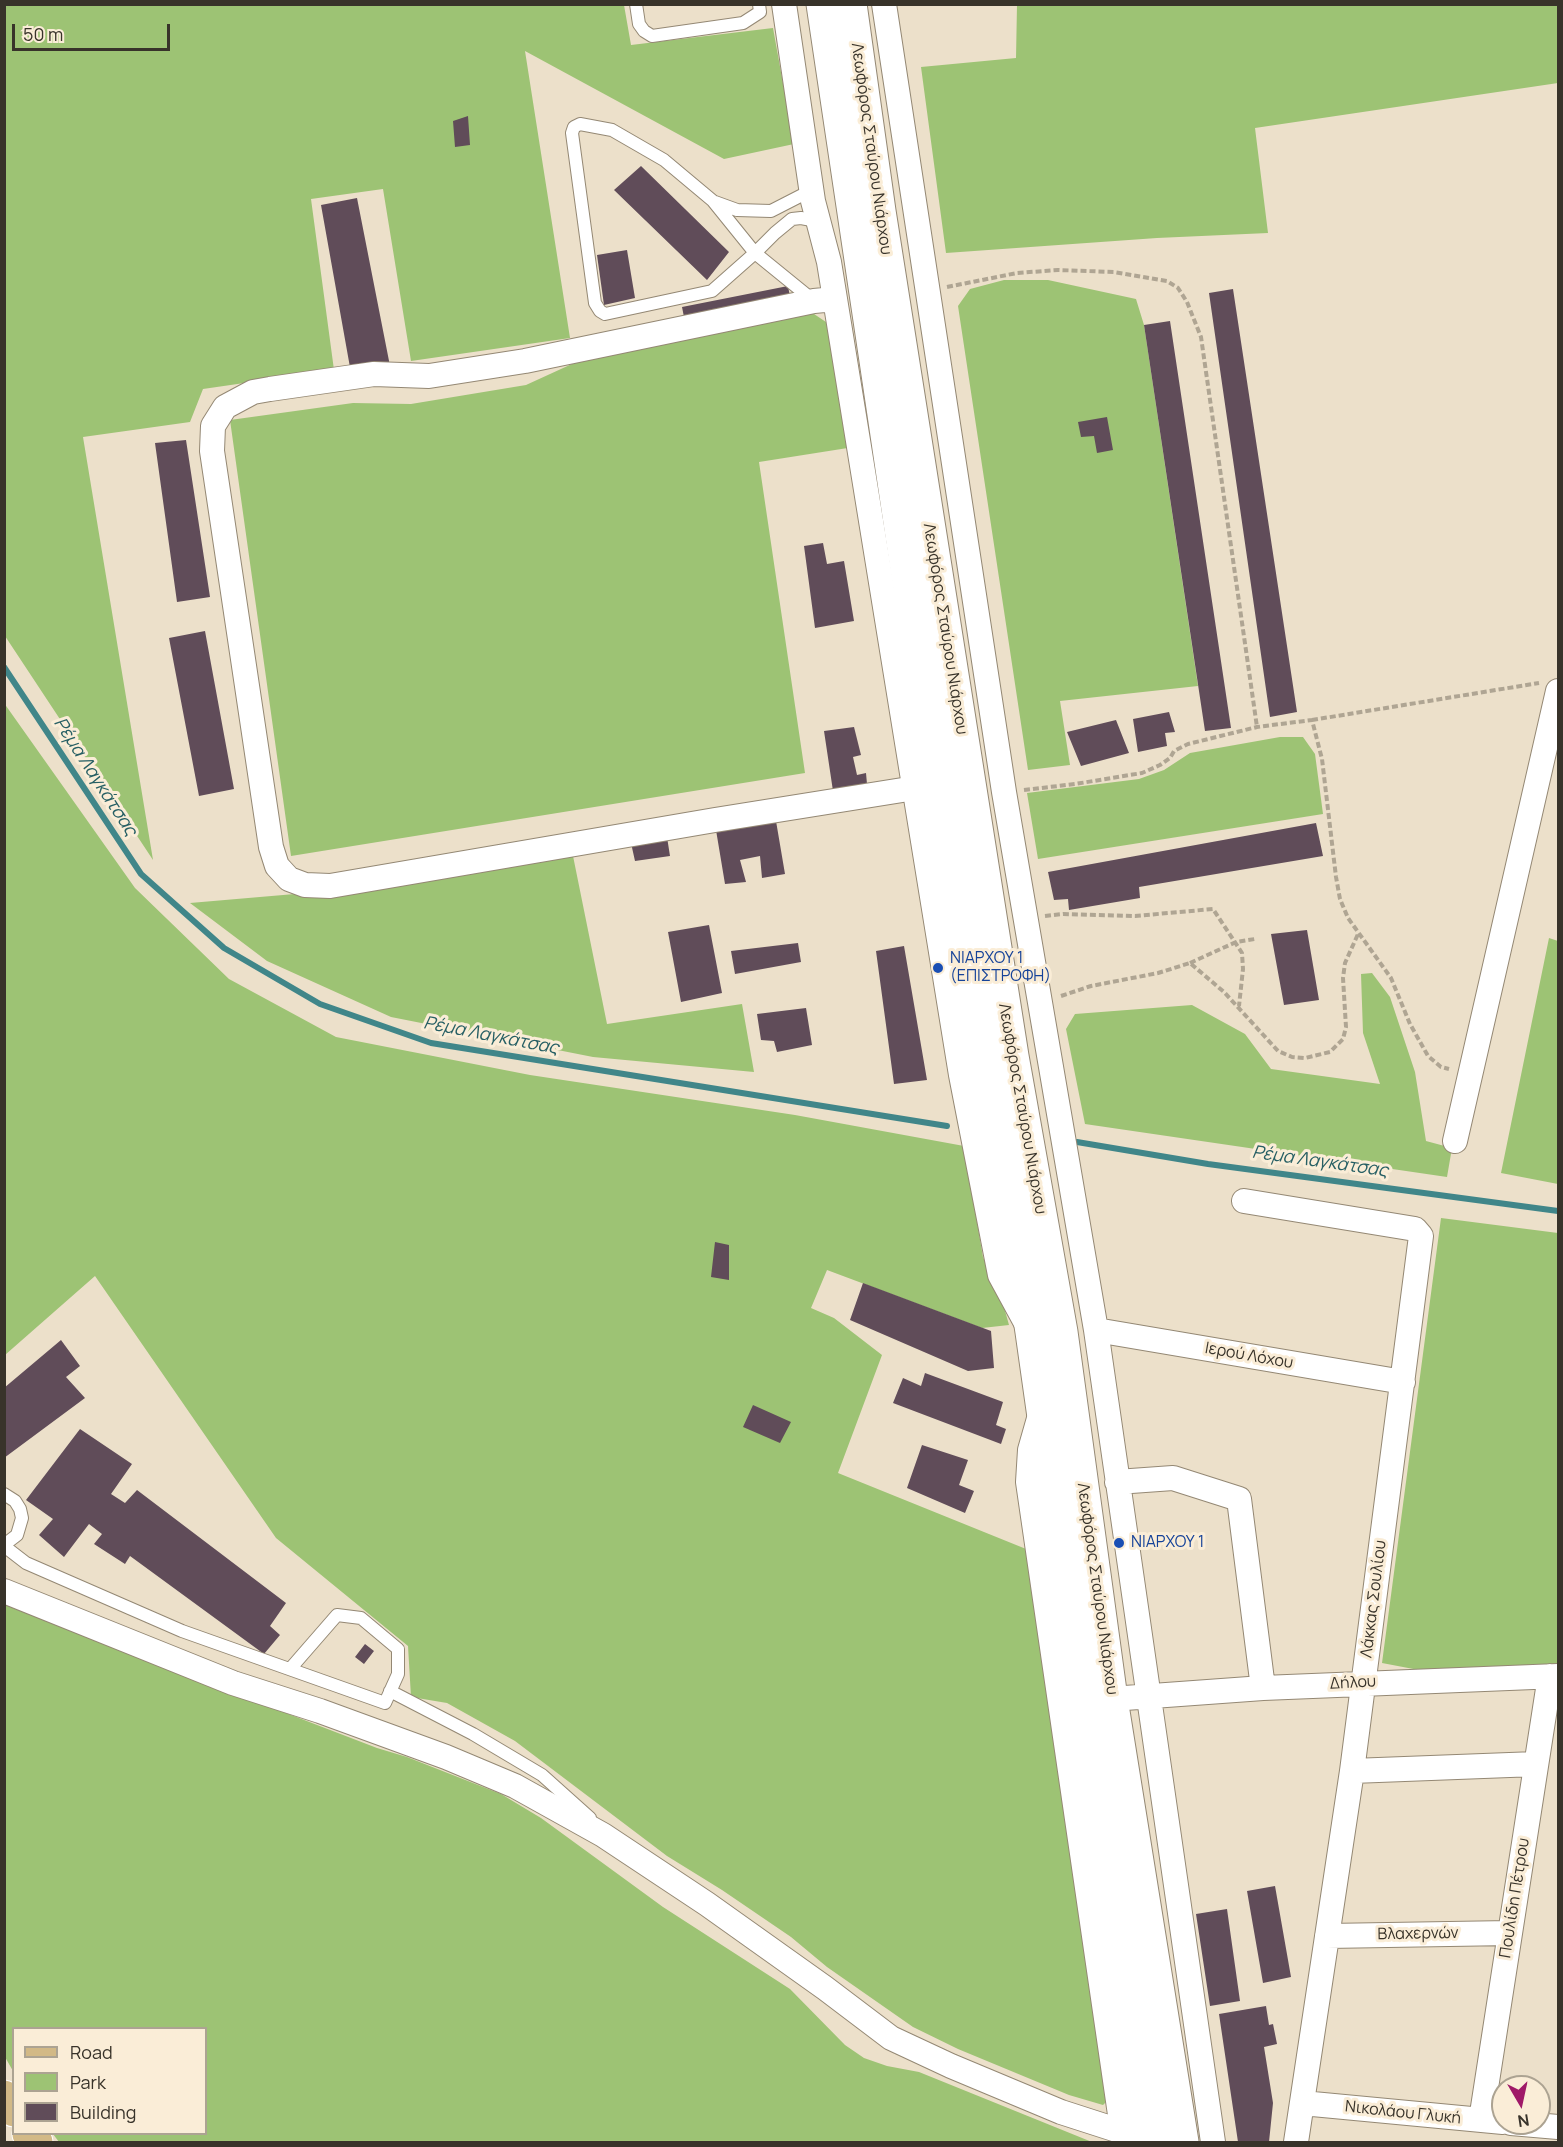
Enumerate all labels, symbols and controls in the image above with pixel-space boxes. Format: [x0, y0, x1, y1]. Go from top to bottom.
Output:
scale bar [15, 12, 172, 50]
text: 50 m [23, 22, 63, 46]
street label: Λεωφόρος Σταύρου Νιάρχου [847, 42, 895, 256]
street label: Λεωφόρος Σταύρου Νιάρχου [919, 522, 971, 736]
water label: Ρέμα Λαγκάτσας [49, 714, 141, 840]
place label: ΝΙΑΡΧΟΥ 1 (ΕΠΙΣΤΡΟΦΗ) [950, 949, 1051, 987]
marker: ΝΙΑΡΧΟΥ 1 (ΕΠΙΣΤΡΟΦΗ) [931, 961, 945, 975]
street label: Λεωφόρος Σταύρου Νιάρχου [994, 1002, 1050, 1216]
water label: Ρέμα Λαγκάτσας [422, 1012, 560, 1060]
water label: Ρέμα Λαγκάτσας [1251, 1142, 1389, 1182]
street label: Ιερού Λόχου [1203, 1339, 1295, 1373]
street label: Λεωφόρος Σταύρου Νιάρχου [1073, 1482, 1121, 1696]
place label: ΝΙΑΡΧΟΥ 1 [1131, 1533, 1204, 1553]
marker: ΝΙΑΡΧΟΥ 1 [1112, 1536, 1126, 1550]
street label: Λάκκας Σουλίου [1357, 1539, 1391, 1659]
street label: Δήλου [1329, 1672, 1377, 1694]
street label: Πουλίδη Πέτρου [1496, 1837, 1534, 1959]
street label: Βλαχερνών [1377, 1924, 1459, 1944]
legend [12, 2027, 207, 2135]
text: Road [70, 2040, 113, 2064]
text: Park [70, 2070, 106, 2094]
north arrow [1491, 2075, 1551, 2135]
street label: Νικολάου Γλυκή [1344, 2097, 1462, 2129]
text: Building [70, 2100, 136, 2124]
text: N [1516, 2109, 1531, 2133]

